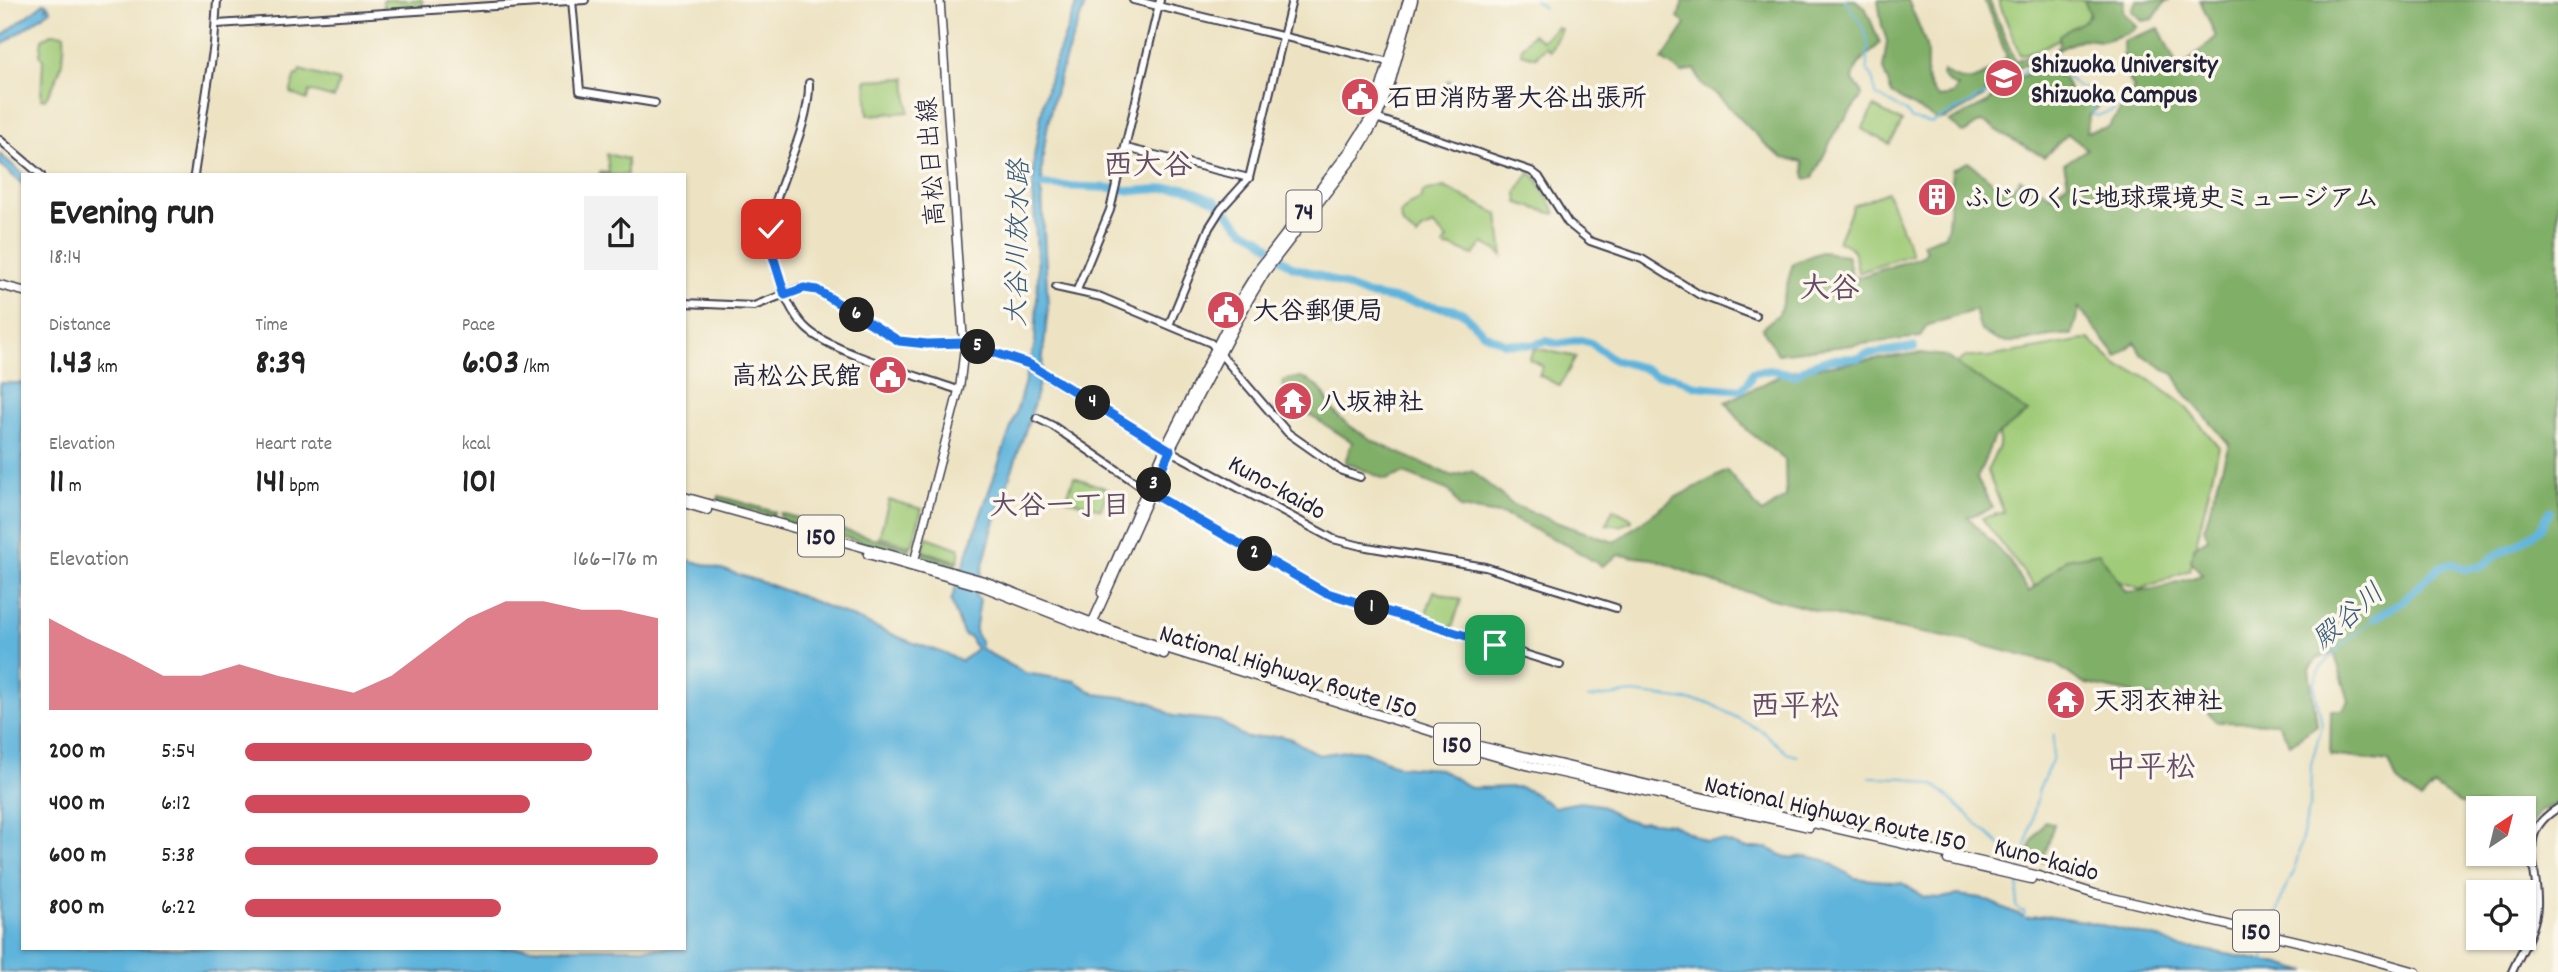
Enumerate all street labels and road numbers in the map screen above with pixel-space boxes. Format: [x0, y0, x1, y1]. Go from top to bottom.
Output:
street label: 高松日出線 [911, 96, 956, 228]
road number: 74 [1286, 190, 1322, 232]
street label: Kuno-kaido [1221, 447, 1332, 531]
road number: 150 [798, 516, 844, 556]
street label: National Highway Route 150 [1154, 616, 1422, 730]
road number: 150 [1434, 724, 1480, 764]
street label: National Highway Route 150 [1700, 767, 1970, 864]
street label: Kuno-kaido [1990, 830, 2103, 893]
road number: 150 [2233, 911, 2279, 951]

